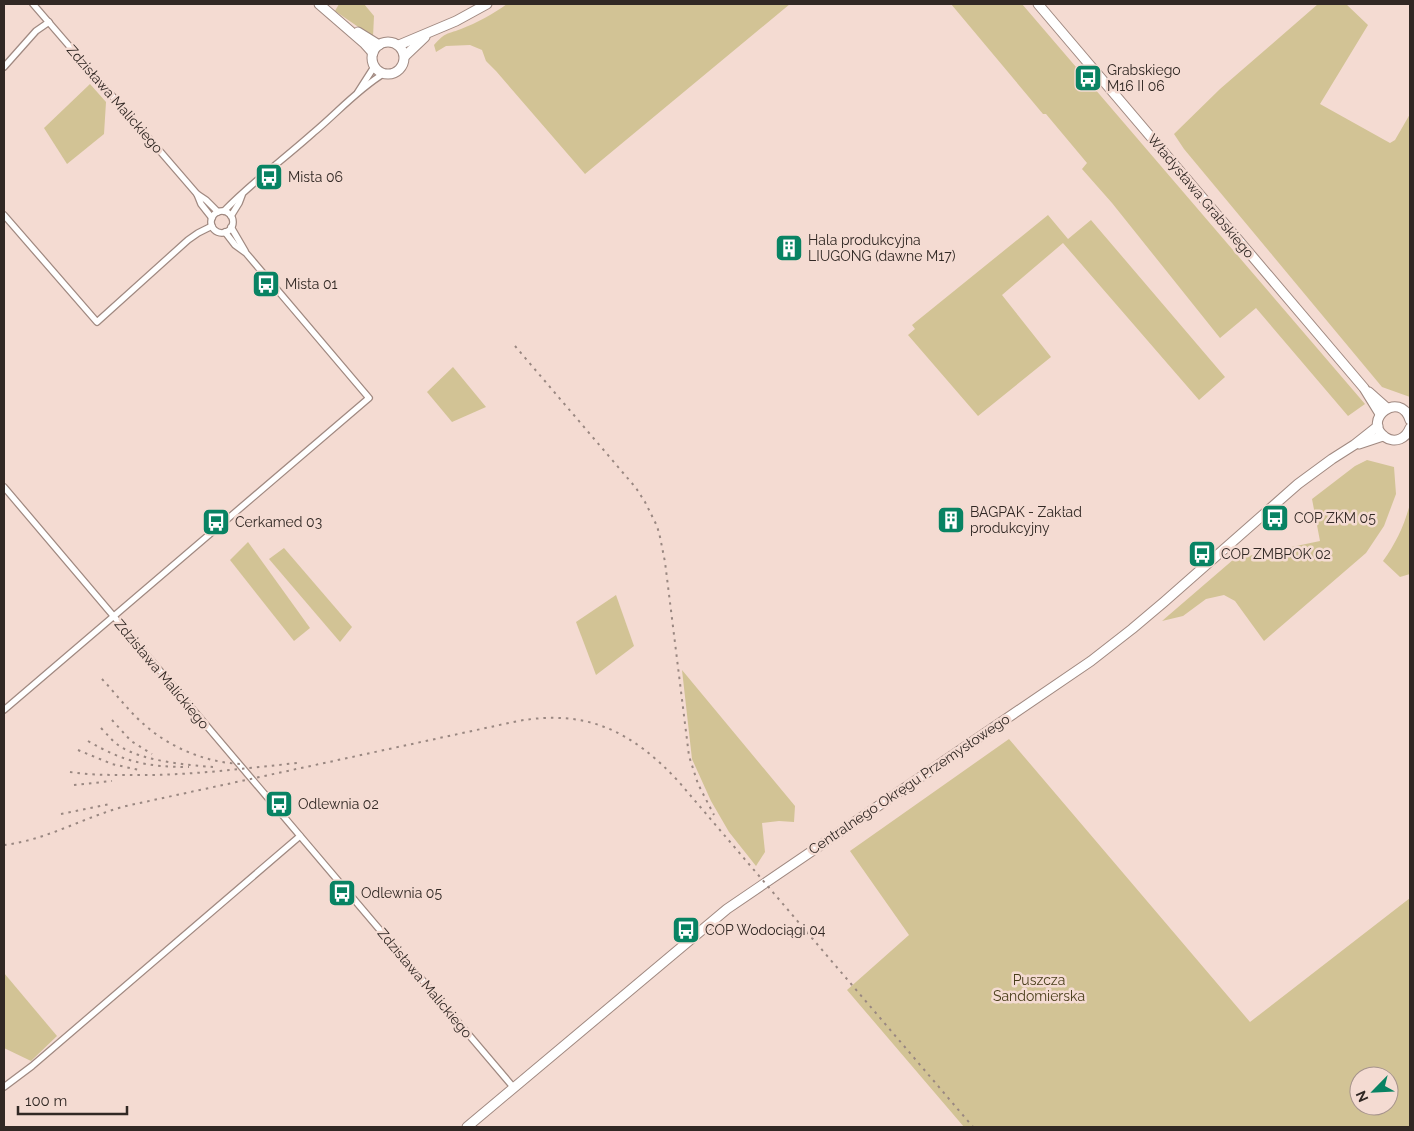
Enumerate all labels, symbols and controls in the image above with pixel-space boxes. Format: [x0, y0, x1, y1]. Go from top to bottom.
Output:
street label: Zdzisława Malickiego [64, 42, 166, 156]
place label: Grabskiego M16 II 06 [1107, 62, 1181, 94]
bus stop icon: Grabskiego M16 II 06 [1073, 63, 1103, 93]
street label: Władysława Grabskiego [1144, 131, 1258, 261]
bus stop icon: Mista 06 [254, 162, 284, 192]
place label: Mista 06 [288, 169, 343, 185]
place label: Hala produkcyjna LIUGONG (dawne M17) [808, 232, 956, 264]
building icon: Hala produkcyjna LIUGONG (dawne M17) [774, 233, 804, 263]
bus stop icon: Mista 01 [251, 269, 281, 299]
place label: Mista 01 [285, 276, 338, 292]
bus stop icon: COP ZKM 05 [1260, 503, 1290, 533]
place label: BAGPAK - Zakład produkcyjny [970, 504, 1082, 536]
building icon: BAGPAK - Zakład produkcyjny [936, 505, 966, 535]
bus stop icon: Cerkamed 03 [201, 507, 231, 537]
place label: COP ZKM 05 [1294, 510, 1376, 526]
place label: Cerkamed 03 [235, 514, 322, 530]
bus stop icon: COP ZMBPOK 02 [1187, 539, 1217, 569]
place label: COP ZMBPOK 02 [1221, 546, 1331, 562]
street label: Zdzisława Malickiego [112, 616, 212, 732]
street label: Centralnego Okręgu Przemysłowego [805, 710, 1013, 858]
bus stop icon: Odlewnia 02 [264, 789, 294, 819]
place label: Odlewnia 02 [298, 796, 379, 812]
bus stop icon: Odlewnia 05 [327, 878, 357, 908]
place label: Odlewnia 05 [361, 885, 442, 901]
bus stop icon: COP Wodociągi 04 [671, 915, 701, 945]
place label: COP Wodociągi 04 [705, 922, 826, 938]
street label: Zdzisława Malickiego [375, 925, 475, 1041]
park label: Puszcza Sandomierska [993, 972, 1085, 1004]
north arrow [1349, 1066, 1399, 1116]
scale bar [18, 1084, 126, 1116]
text: N [1353, 1088, 1372, 1104]
text: 100 m [25, 1092, 67, 1110]

